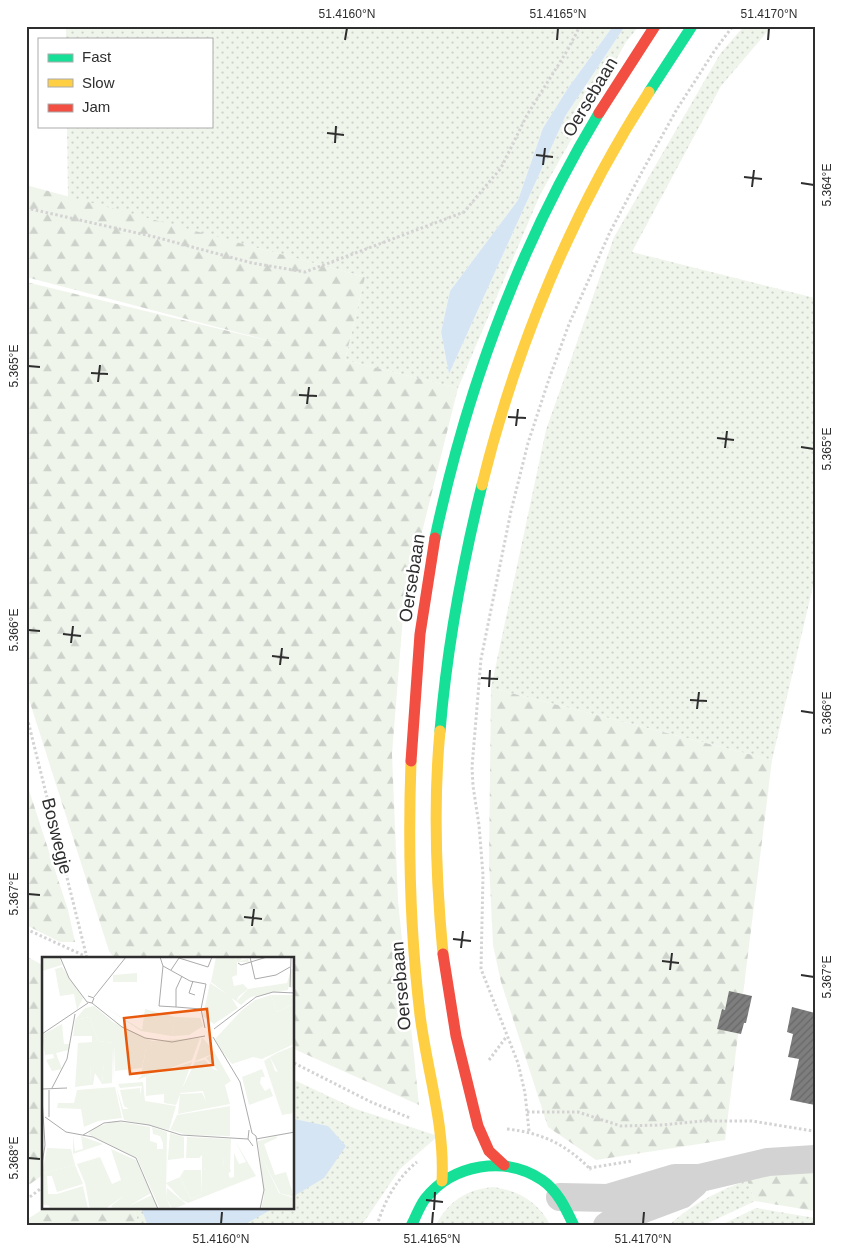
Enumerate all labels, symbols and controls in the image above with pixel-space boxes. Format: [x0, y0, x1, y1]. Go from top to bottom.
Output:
text: 51.4160°N [319, 7, 375, 21]
text: 51.4165°N [530, 7, 586, 21]
text: 51.4170°N [741, 7, 797, 21]
legend [38, 38, 212, 128]
text: Fast [82, 48, 112, 65]
street label: Oersebaan [558, 54, 622, 140]
text: Slow [82, 74, 115, 91]
text: Jam [82, 98, 110, 115]
text: 5.364°E [820, 164, 834, 206]
text: 5.365°E [7, 345, 21, 387]
text: 5.365°E [820, 428, 834, 470]
street label: Oersebaan [395, 532, 429, 624]
text: 5.366°E [7, 609, 21, 651]
text: 5.366°E [820, 692, 834, 734]
street label: Boswegje [38, 796, 76, 876]
text: 5.367°E [7, 873, 21, 915]
street label: Oersebaan [387, 941, 415, 1031]
text: 5.367°E [820, 956, 834, 998]
inset map [42, 957, 295, 1210]
text: 5.368°E [7, 1137, 21, 1179]
text: 51.4160°N [193, 1232, 249, 1246]
text: 51.4165°N [404, 1232, 460, 1246]
text: 51.4170°N [615, 1232, 671, 1246]

